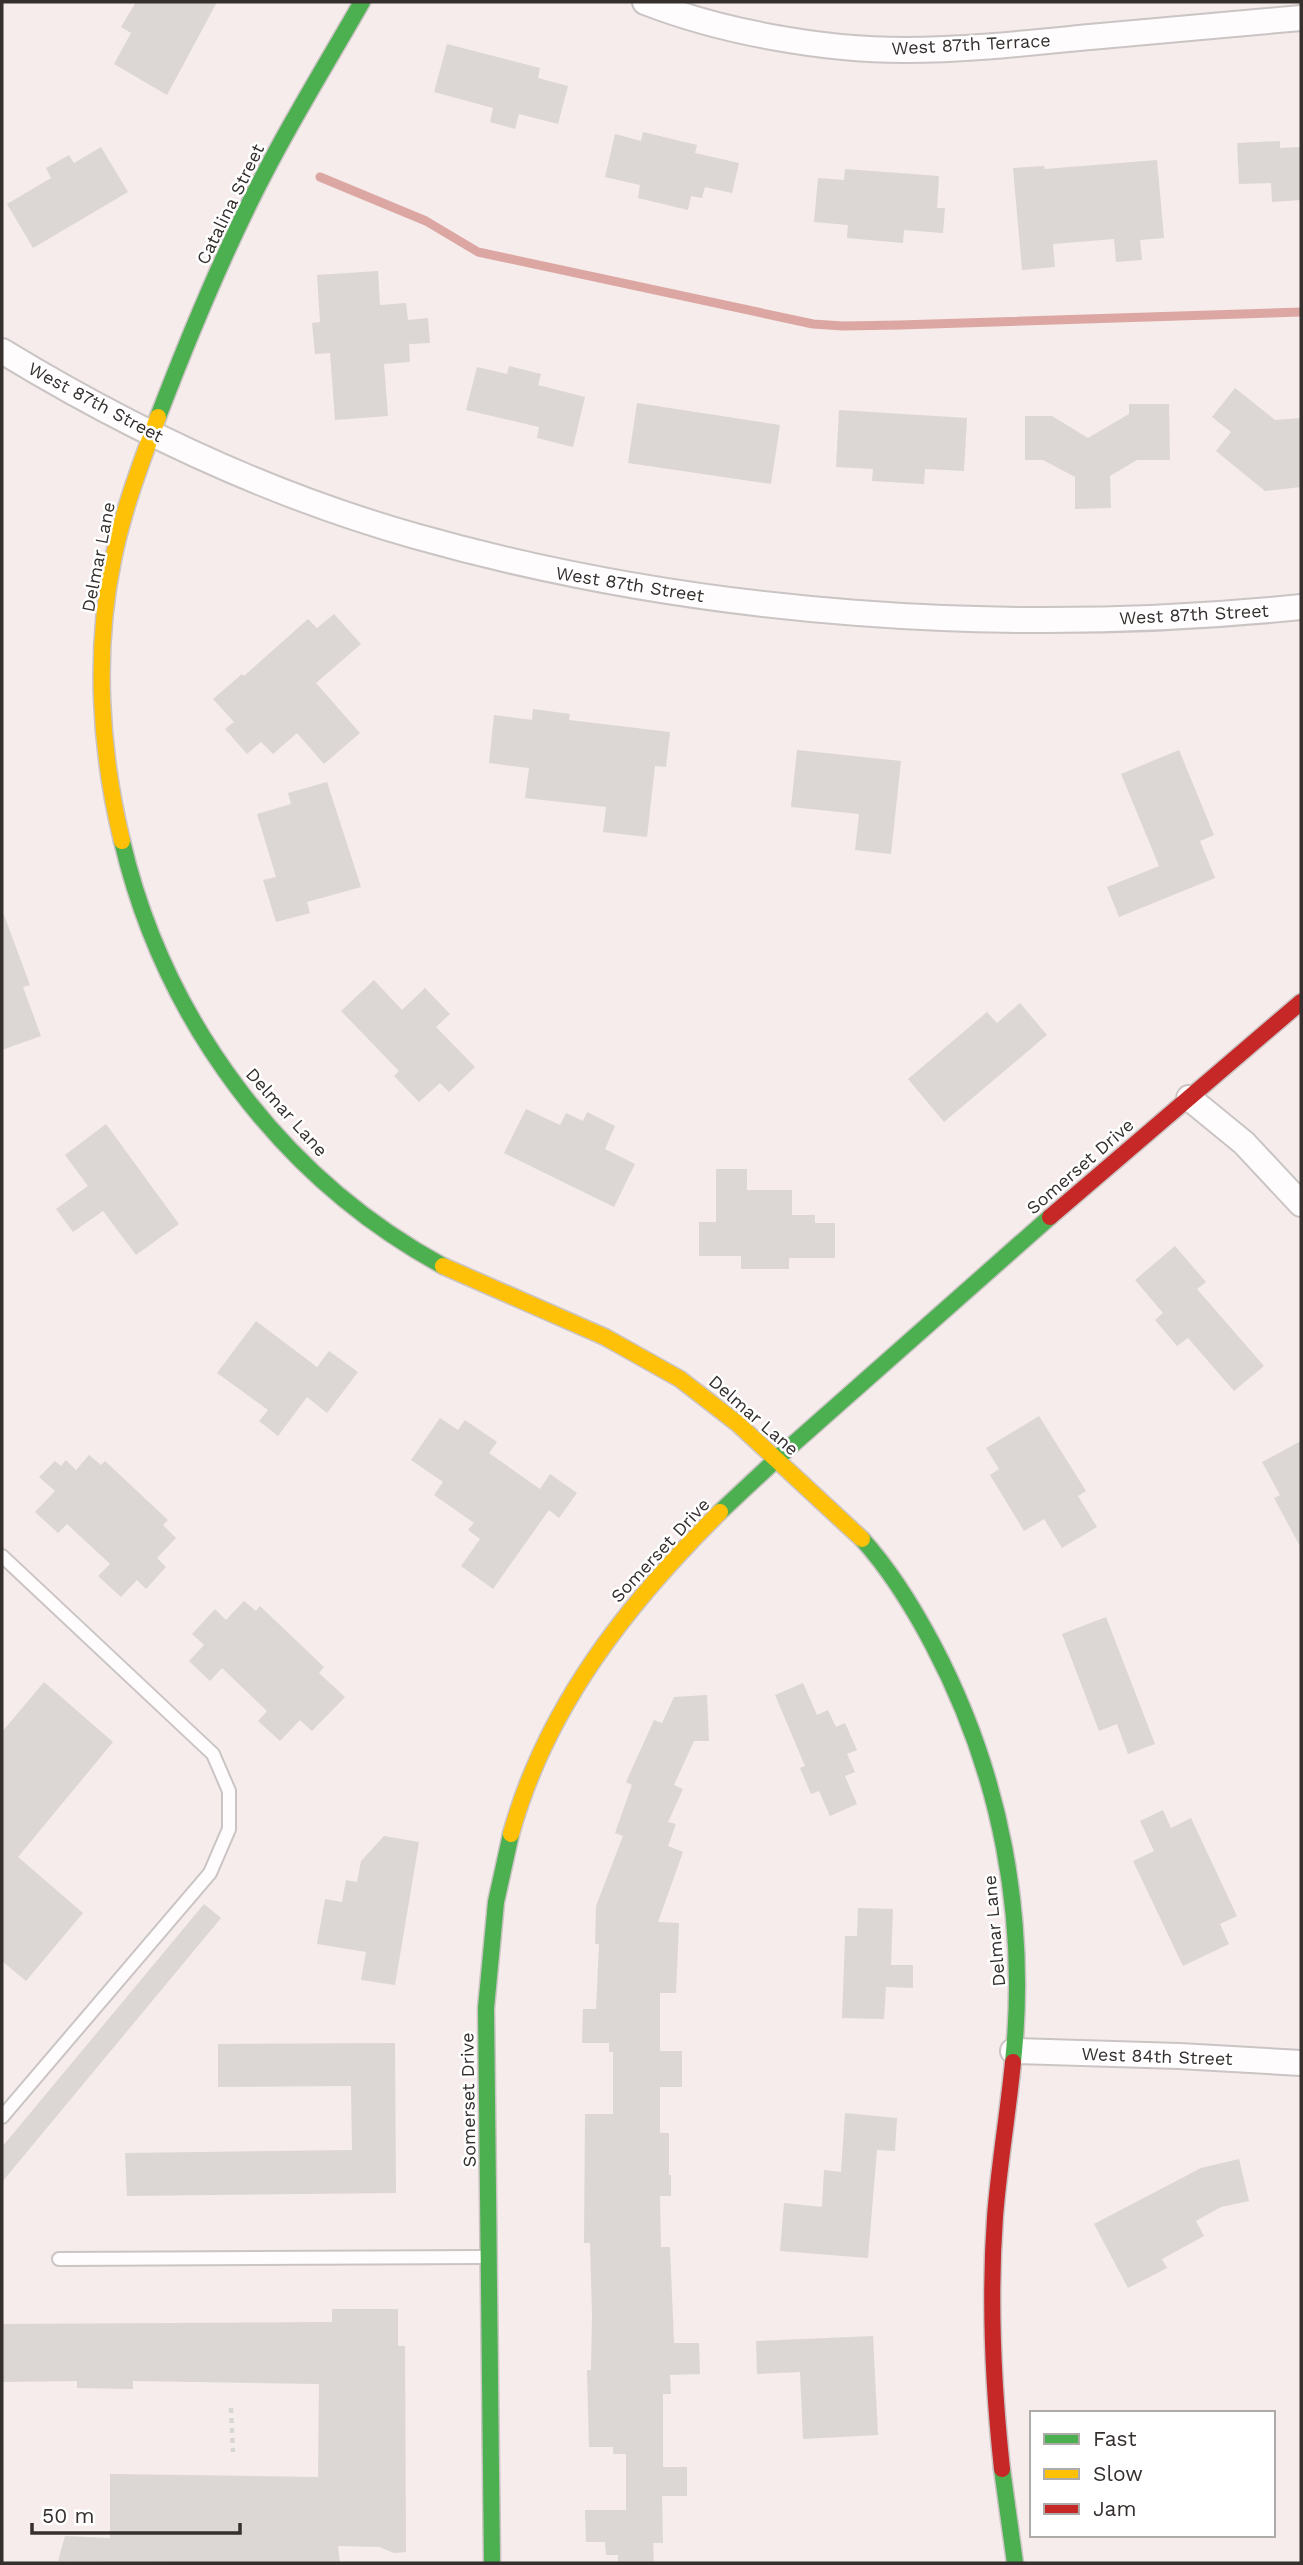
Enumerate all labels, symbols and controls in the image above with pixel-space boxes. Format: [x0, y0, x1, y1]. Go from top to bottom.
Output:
street label: West 87th Terrace [891, 29, 1051, 59]
street label: Catalina Street [192, 140, 268, 268]
street label: West 87th Street [25, 358, 167, 447]
street label: Delmar Lane [77, 500, 119, 614]
street label: West 87th Street [554, 562, 706, 606]
street label: West 87th Street [1119, 600, 1270, 628]
street label: Delmar Lane [242, 1063, 332, 1161]
street label: Somerset Drive [1022, 1114, 1138, 1218]
street label: Delmar Lane [705, 1370, 803, 1460]
street label: Somerset Drive [606, 1494, 714, 1606]
street label: Delmar Lane [979, 1874, 1009, 1988]
street label: Somerset Drive [456, 2032, 480, 2168]
street label: West 84th Street [1081, 2043, 1233, 2069]
legend [1030, 2411, 1275, 2537]
text: Fast [1093, 2426, 1137, 2451]
text: Slow [1093, 2461, 1143, 2486]
scale bar [32, 2492, 240, 2536]
text: Jam [1093, 2496, 1136, 2521]
text: 50 m [42, 2503, 94, 2528]

